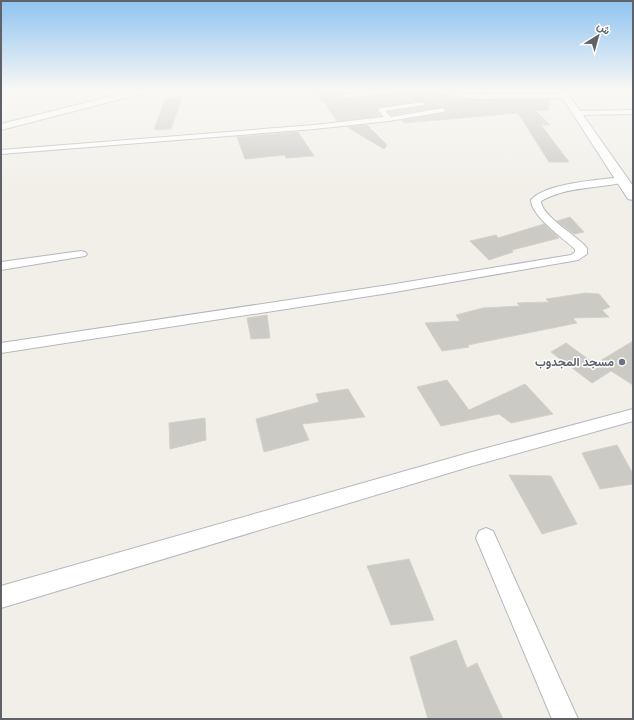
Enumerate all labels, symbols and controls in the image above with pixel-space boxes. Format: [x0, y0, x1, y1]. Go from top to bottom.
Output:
north arrow [578, 16, 618, 56]
text: ش [595, 18, 614, 38]
place label: مسجد المجدوب [535, 354, 614, 370]
marker: مسجد المجدوب [617, 357, 627, 367]

